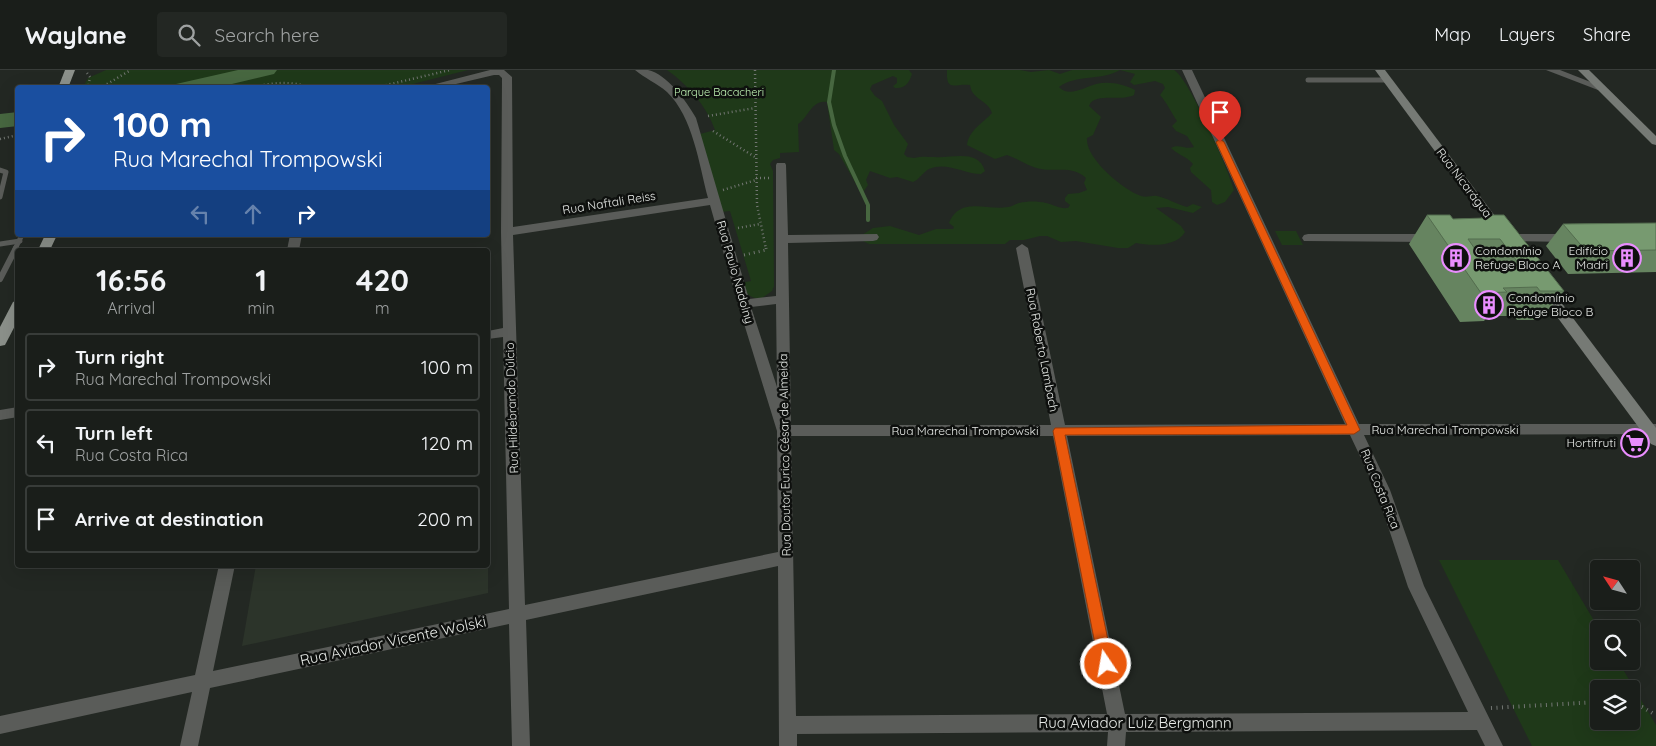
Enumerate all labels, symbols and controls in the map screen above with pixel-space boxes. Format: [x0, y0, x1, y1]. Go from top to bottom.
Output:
search box [157, 12, 507, 57]
text: Waylane [25, 20, 127, 50]
icon: search [175, 21, 203, 49]
text: Search here [215, 23, 319, 47]
text: Map [1434, 23, 1471, 46]
text: Layers [1499, 23, 1555, 46]
text: Share [1583, 23, 1631, 46]
park label: Parque Bacacheri [674, 85, 764, 99]
pin [1199, 91, 1241, 142]
icon: arrive [1206, 98, 1234, 126]
text: 100 m [113, 102, 212, 146]
icon: right [30, 105, 95, 170]
text: Rua Marechal Trompowski [113, 145, 383, 173]
street label: Rua Nicarágua [1433, 145, 1495, 220]
street label: Rua Naftali Reiss [561, 188, 657, 217]
icon: left [186, 200, 214, 228]
icon: ahead [239, 200, 267, 228]
icon: right [292, 200, 320, 228]
street label: Rua Paulo Nadolny [714, 219, 757, 325]
building icon: Condomínio Refuge Bloco A [1441, 243, 1471, 273]
place label: Condomínio Refuge Bloco A [1475, 243, 1560, 272]
place label: Edifício Madri [1568, 243, 1608, 272]
building icon: Edifício Madri [1612, 243, 1642, 273]
text: 16:56 [96, 261, 166, 299]
text: 1 [255, 261, 267, 299]
text: 420 [356, 261, 409, 299]
street label: Rua Roberto Lambach [1023, 287, 1062, 413]
building icon: Condomínio Refuge Bloco B [1474, 290, 1504, 320]
place label: Condomínio Refuge Bloco B [1508, 290, 1593, 319]
text: Arrival [107, 298, 155, 318]
text: min [247, 298, 275, 318]
text: m [375, 298, 390, 318]
street label: Rua Hildebrando Dúlcio [502, 342, 521, 474]
text: Turn right [75, 345, 164, 369]
icon: right [32, 353, 60, 381]
street label: Rua Doutor Eurico César de Almeida [775, 353, 794, 557]
text: 100 m [421, 355, 473, 379]
text: Rua Marechal Trompowski [75, 369, 271, 389]
text: Turn left [75, 421, 153, 445]
street label: Rua Marechal Trompowski [1371, 422, 1519, 437]
street label: Rua Marechal Trompowski [891, 423, 1039, 438]
supermarket icon: Hortifruti [1620, 428, 1650, 458]
icon: left [32, 429, 60, 457]
text: 120 m [422, 431, 473, 455]
place label: Hortifruti [1566, 435, 1616, 450]
text: Rua Costa Rica [75, 445, 188, 465]
street label: Rua Costa Rica [1358, 447, 1403, 531]
icon: arrive [32, 505, 60, 533]
text: Arrive at destination [75, 507, 264, 531]
text: 200 m [417, 507, 473, 531]
north arrow [1590, 560, 1640, 610]
map controls [1590, 560, 1640, 730]
street label: Rua Aviador Vicente Wolski [298, 611, 488, 670]
button: search [1590, 620, 1640, 670]
position arrow [1079, 637, 1131, 689]
button: layers [1590, 680, 1640, 730]
street label: Rua Aviador Luiz Bergmann [1038, 713, 1232, 732]

